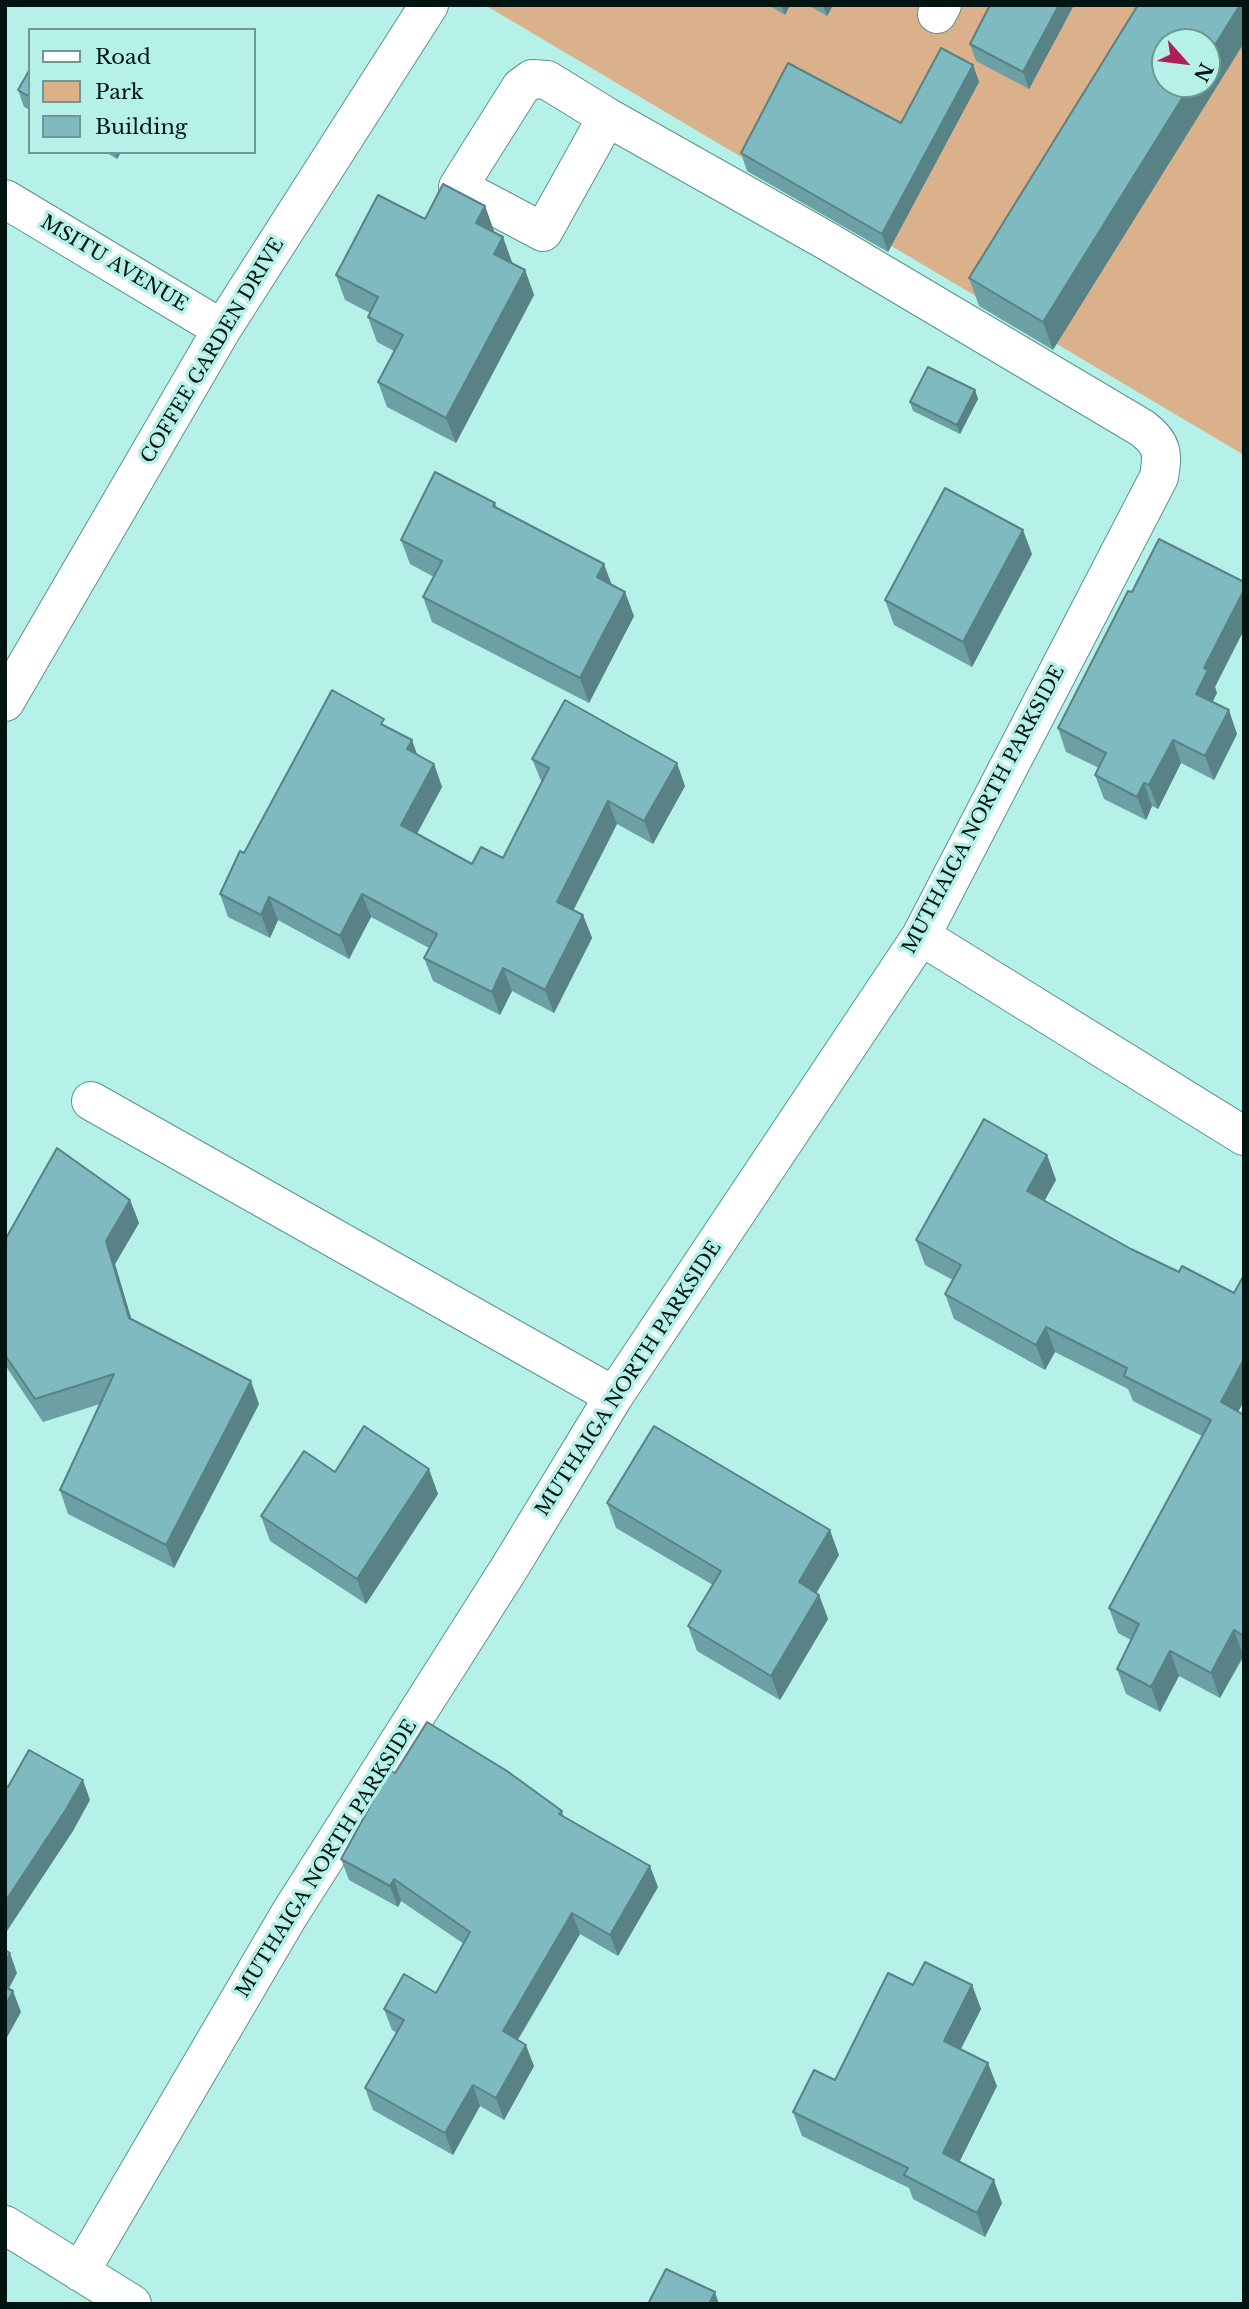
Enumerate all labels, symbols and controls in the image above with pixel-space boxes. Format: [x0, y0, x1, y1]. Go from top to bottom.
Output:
legend [28, 28, 256, 154]
north arrow [1151, 28, 1221, 98]
text: Road [95, 44, 151, 70]
text: N [1189, 59, 1218, 85]
text: Park [95, 79, 144, 105]
text: Building [95, 114, 187, 140]
street label: MSITU AVENUE [37, 211, 191, 317]
street label: COFFEE GARDEN DRIVE [137, 234, 289, 468]
street label: MUTHAIGA NORTH PARKSIDE [898, 662, 1070, 958]
street label: MUTHAIGA NORTH PARKSIDE [531, 1237, 727, 1521]
street label: MUTHAIGA NORTH PARKSIDE [232, 1716, 422, 2002]

